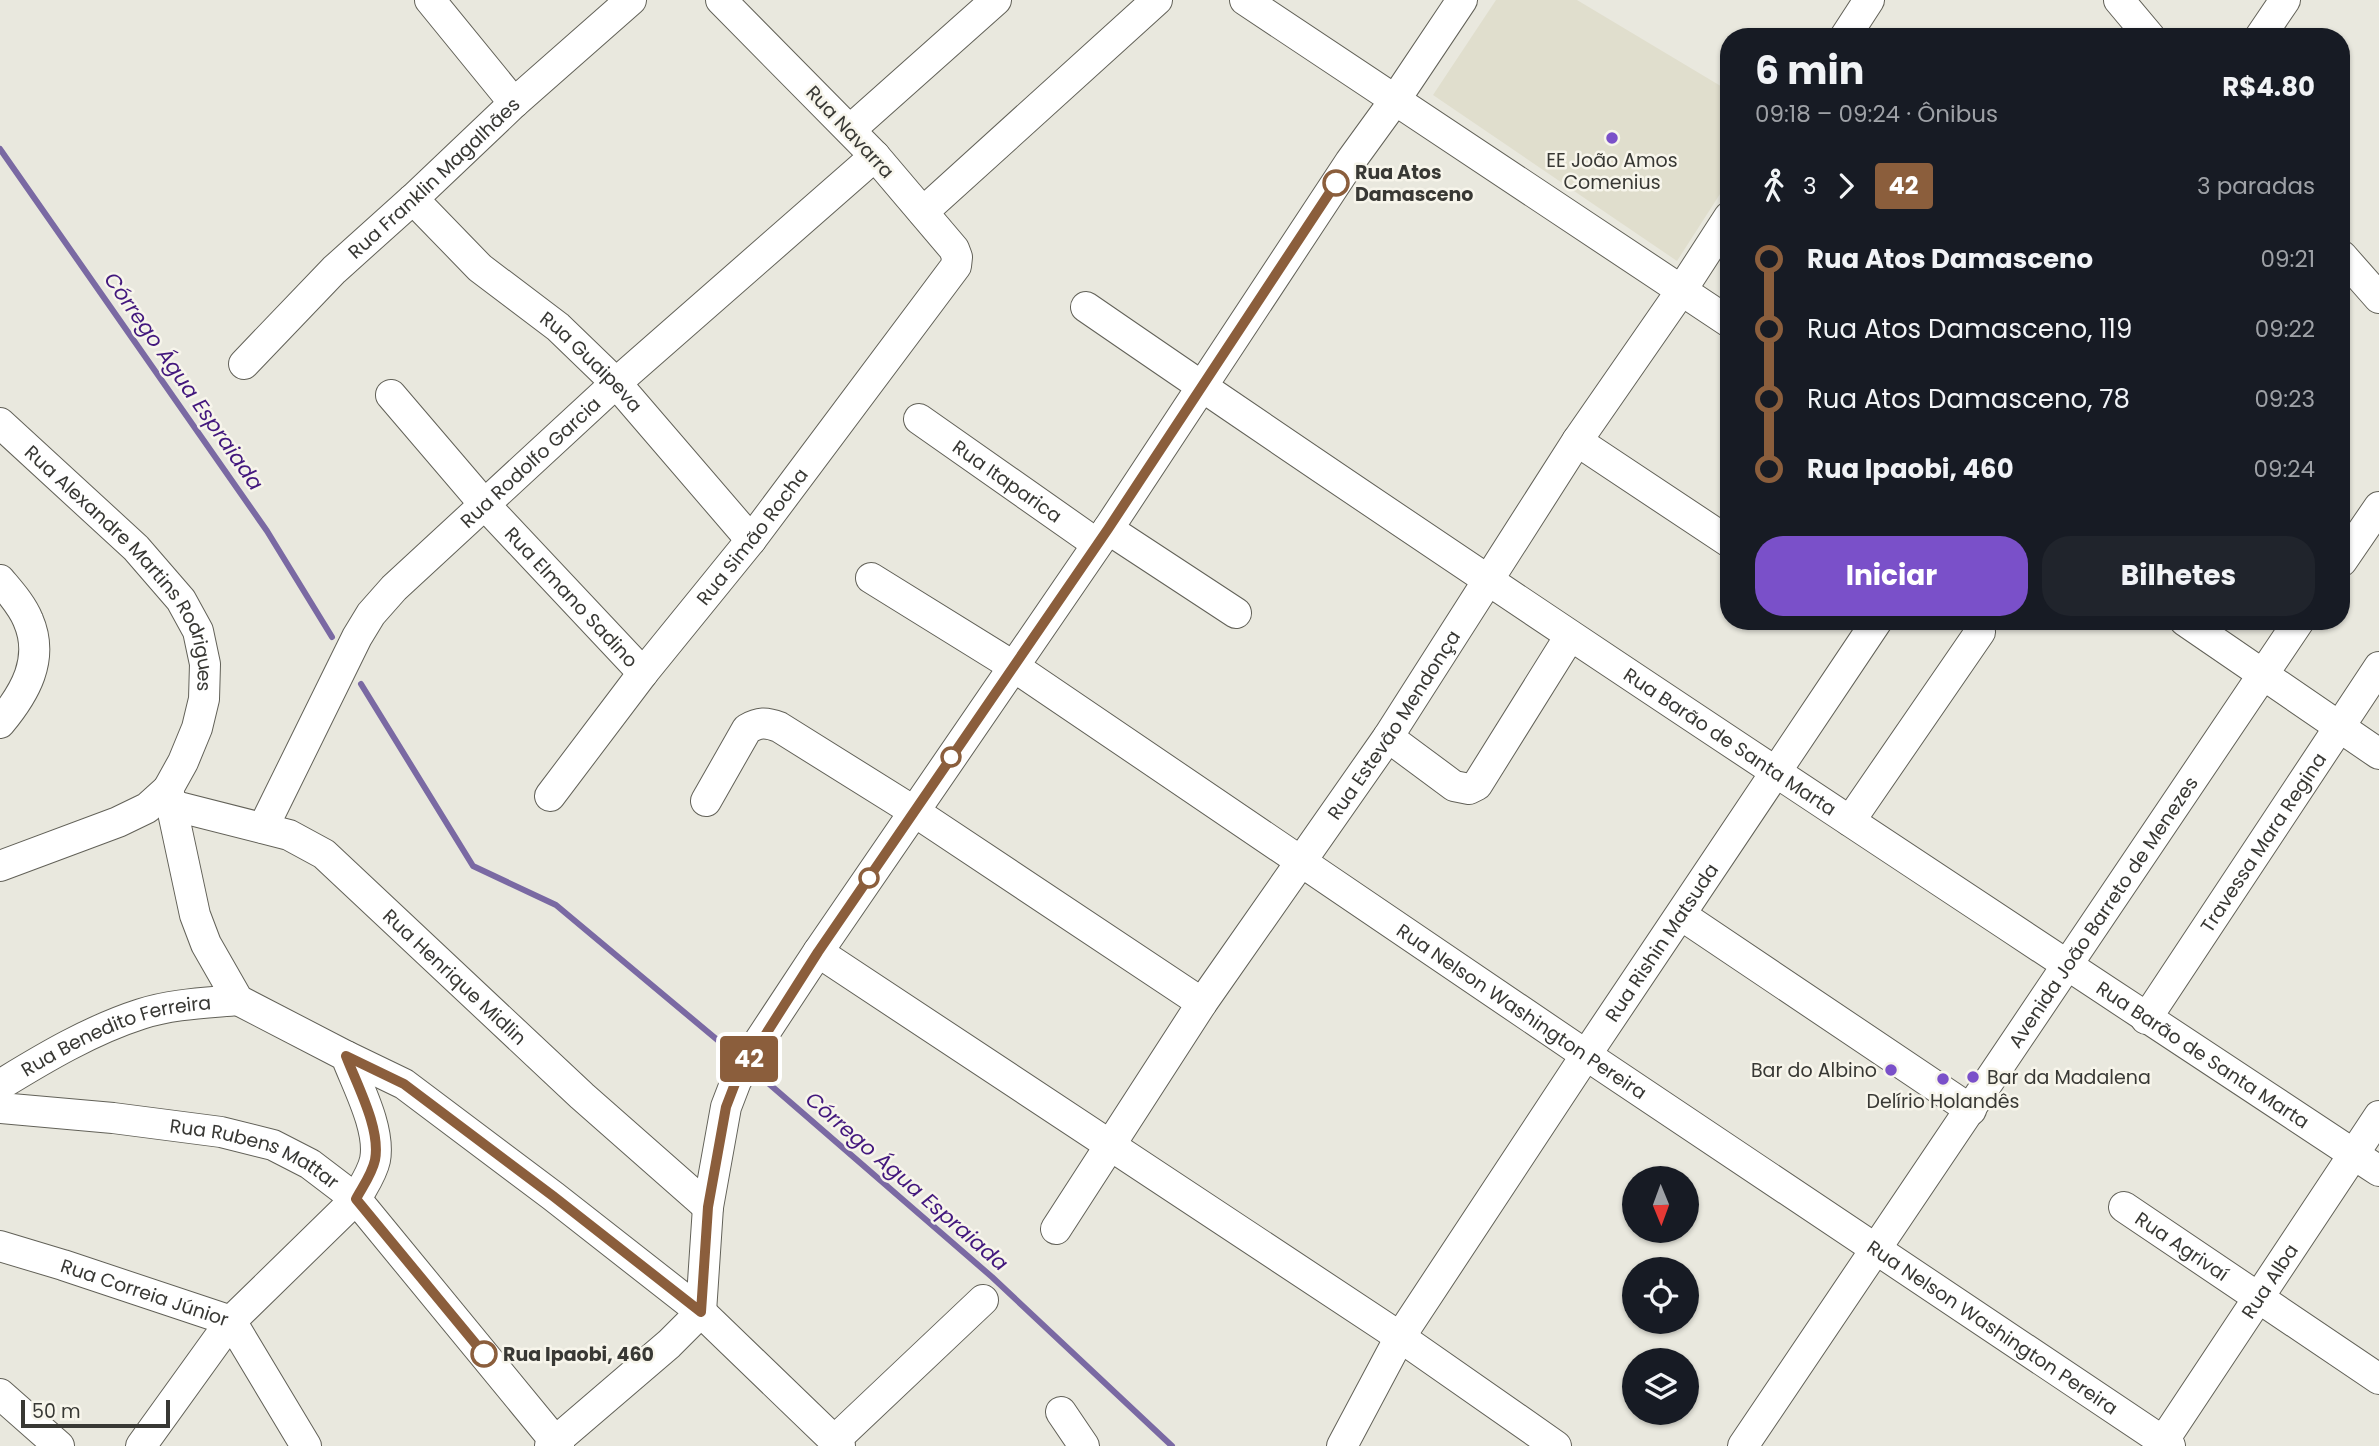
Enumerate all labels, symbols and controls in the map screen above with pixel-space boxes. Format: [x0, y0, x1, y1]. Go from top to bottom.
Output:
text: 6 min [1755, 44, 1864, 97]
text: R$4.80 [2222, 69, 2315, 105]
street label: Rua Navarra [800, 80, 900, 184]
street label: Rua Franklin Magalhães [342, 91, 526, 265]
text: 09:18 – 09:24 · Ônibus [1755, 98, 1998, 130]
marker: EE João Amos Comenius [1604, 130, 1620, 146]
place label: EE João Amos Comenius [1546, 147, 1678, 196]
place label: Rua Atos Damasceno [1355, 159, 1473, 208]
icon: walk [1755, 167, 1793, 205]
icon: forward [1827, 167, 1865, 205]
text: 42 [1889, 169, 1919, 202]
marker: Rua Atos Damasceno [1323, 170, 1349, 196]
text: 3 [1803, 170, 1817, 202]
text: 3 paradas [2197, 170, 2315, 202]
text: Rua Atos Damasceno [1807, 241, 2093, 277]
text: 09:21 [2261, 243, 2315, 275]
water label: Córrego Água Espraiada [97, 266, 271, 496]
street label: Rua Guaipeva [535, 305, 649, 418]
text: Rua Atos Damasceno, 119 [1807, 311, 2132, 347]
text: 09:22 [2255, 313, 2315, 345]
text: Rua Atos Damasceno, 78 [1807, 381, 2130, 417]
text: 09:23 [2254, 383, 2315, 415]
street label: Rua Rodolfo Garcia [454, 390, 606, 534]
street label: Rua Itaparica [947, 433, 1068, 529]
street label: Rua Alexandre Martins Rodrigues [19, 439, 219, 692]
text: Rua Ipaobi, 460 [1807, 451, 2014, 487]
text: 09:24 [2253, 453, 2315, 485]
street label: Rua Simão Rocha [690, 462, 814, 611]
street label: Rua Elmano Sadino [499, 521, 644, 673]
button: Iniciar [1755, 536, 2028, 616]
button: Bilhetes [2042, 536, 2315, 616]
street label: Rua Estevão Mendonça [1321, 625, 1467, 825]
street label: Rua Barão de Santa Marta [1618, 661, 1842, 822]
unlabelled marker [941, 747, 961, 767]
street label: Travessa Mara Regina [2194, 747, 2332, 937]
street label: Avenida João Barreto de Menezes [2002, 771, 2204, 1053]
street label: Rua Rishin Matsuda [1599, 858, 1725, 1027]
unlabelled marker [859, 868, 879, 888]
street label: Rua Henrique Midlin [377, 903, 533, 1051]
street label: Rua Nelson Washington Pereira [1391, 917, 1652, 1106]
street label: Rua Barão de Santa Marta [2091, 974, 2315, 1135]
street label: Rua Benedito Ferreira [16, 989, 212, 1083]
line badge: 42 [718, 1036, 780, 1082]
text: 42 [734, 1042, 764, 1075]
place label: Bar do Albino [1751, 1057, 1877, 1084]
marker: Bar do Albino [1883, 1062, 1899, 1078]
place label: Bar da Madalena [1987, 1064, 2151, 1091]
marker: Bar da Madalena [1965, 1069, 1981, 1085]
marker: Delírio Holandês [1935, 1071, 1951, 1087]
water label: Córrego Água Espraiada [799, 1085, 1015, 1277]
place label: Delírio Holandês [1866, 1088, 2020, 1115]
street label: Rua Rubens Mattar [168, 1112, 345, 1195]
north arrow [1622, 1166, 1699, 1242]
map controls [1622, 1166, 1699, 1425]
street label: Rua Agrivaí [2130, 1205, 2234, 1288]
street label: Rua Nelson Washington Pereira [1862, 1234, 2123, 1421]
street label: Rua Alba [2235, 1238, 2304, 1324]
street label: Rua Correia Júnior [57, 1252, 232, 1333]
button: locate [1622, 1257, 1699, 1334]
marker: Rua Ipaobi, 460 [471, 1341, 497, 1367]
place label: Rua Ipaobi, 460 [503, 1341, 654, 1368]
button: layers [1622, 1348, 1699, 1425]
scale bar [21, 1397, 170, 1429]
text: 50 m [32, 1398, 81, 1425]

